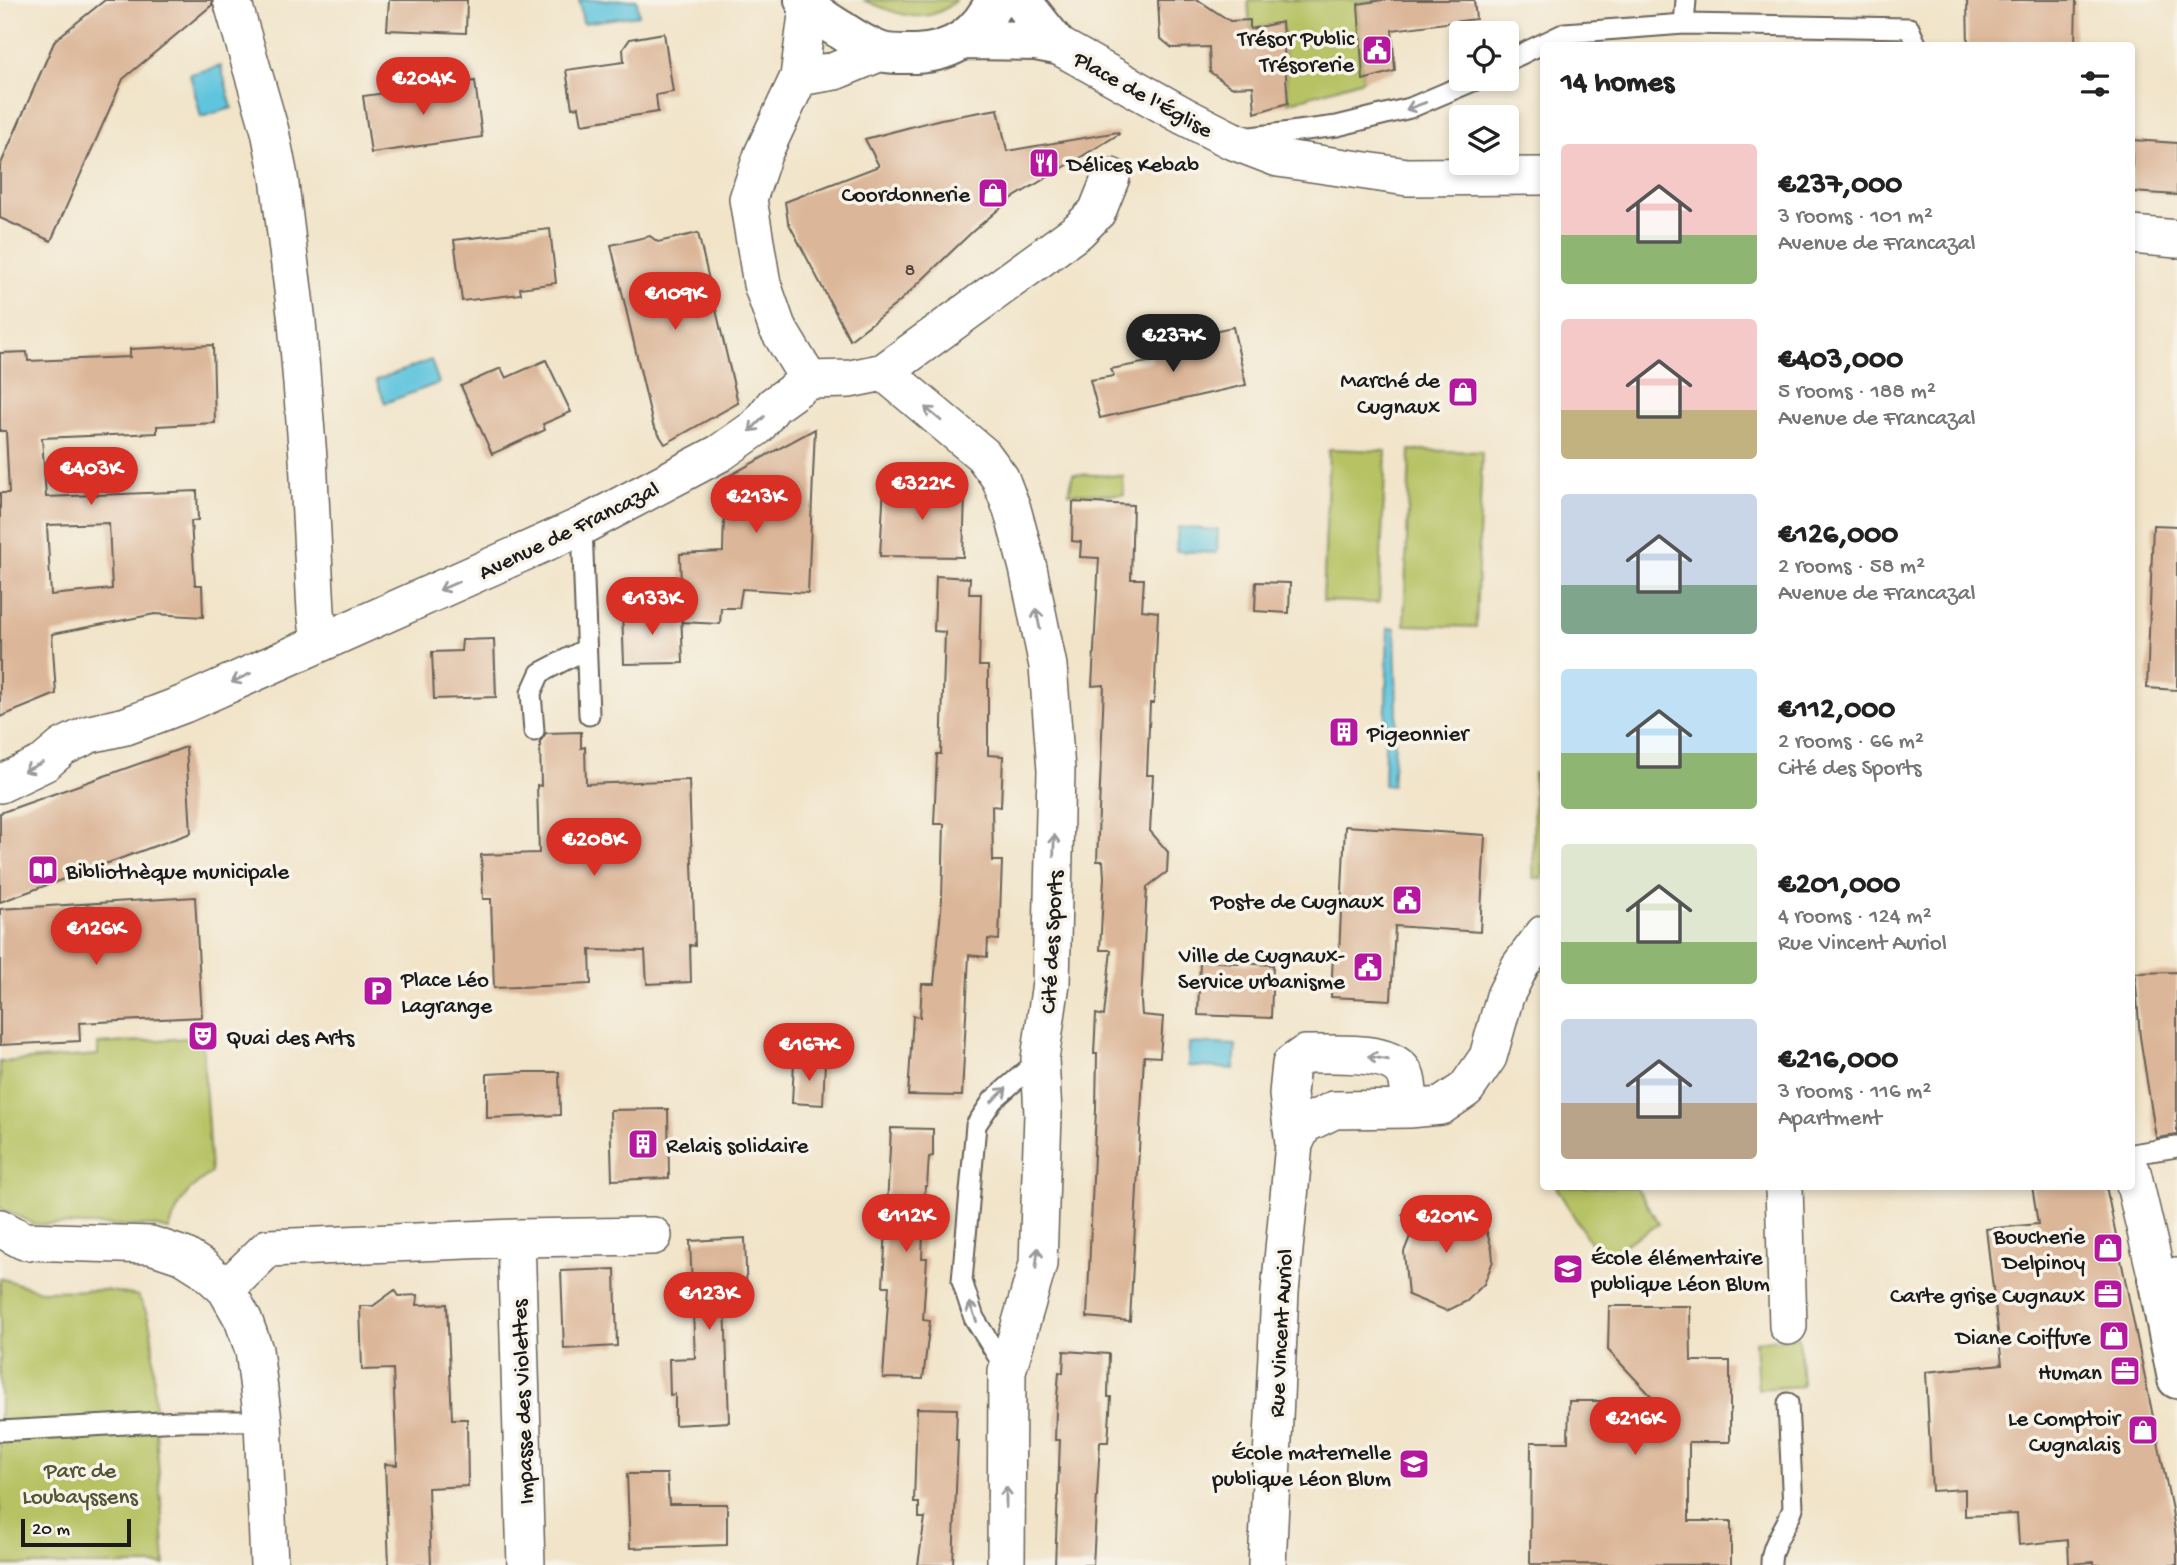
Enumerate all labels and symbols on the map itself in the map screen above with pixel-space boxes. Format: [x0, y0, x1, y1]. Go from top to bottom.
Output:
place label: Trésor Public Trésorerie [1236, 27, 1355, 80]
public building icon: Trésor Public Trésorerie [1360, 33, 1394, 67]
street label: Place de l'Église [1067, 46, 1218, 146]
pin: €204K [374, 58, 472, 117]
one-way arrow [1405, 100, 1427, 113]
restaurant icon: Délices Kebab [1027, 146, 1061, 180]
place label: Délices Kebab [1065, 153, 1199, 180]
shop icon: Coordonnerie [976, 176, 1010, 210]
place label: Coordonnerie [841, 183, 971, 210]
house number: 8 [905, 260, 915, 283]
pin: €109K [626, 272, 724, 332]
pin: €237K [1124, 314, 1222, 374]
place label: Marché de Cugnaux [1340, 369, 1441, 422]
shop icon: Marché de Cugnaux [1446, 375, 1480, 409]
one-way arrow [925, 406, 943, 422]
one-way arrow [749, 415, 766, 432]
pin: €403K [42, 448, 140, 507]
pin: €322K [873, 462, 971, 522]
pin: €213K [707, 476, 805, 535]
street label: Avenue de Francazal [475, 477, 664, 588]
pin: €133K [603, 578, 701, 637]
one-way arrow [439, 580, 460, 593]
one-way arrow [1031, 608, 1045, 631]
one-way arrow [230, 672, 252, 685]
building icon: Pigeonnier [1327, 715, 1361, 749]
place label: Pigeonnier [1366, 722, 1470, 749]
one-way arrow [23, 761, 44, 775]
pin: €208K [545, 818, 643, 878]
one-way arrow [1048, 834, 1061, 857]
library icon: Bibliothèque municipale [26, 853, 60, 887]
place label: Bibliothèque municipale [65, 860, 290, 887]
street label: Cité des Sports [1036, 869, 1071, 1014]
public building icon: Poste de Cugnaux [1390, 883, 1424, 917]
place label: Poste de Cugnaux [1209, 890, 1384, 917]
pin: €126K [47, 908, 145, 967]
place label: Ville de Cugnaux- Service urbanisme [1178, 944, 1346, 997]
public building icon: Ville de Cugnaux- Service urbanisme [1351, 950, 1385, 984]
place label: Place Léo Lagrange [400, 968, 493, 1021]
parking icon: Place Léo Lagrange [361, 974, 395, 1008]
theatre icon: Quai des Arts [186, 1019, 220, 1053]
pin: €167K [760, 1024, 858, 1083]
place label: Quai des Arts [226, 1026, 355, 1053]
one-way arrow [1367, 1051, 1390, 1065]
one-way arrow [990, 1087, 1007, 1104]
building icon: Relais solidaire [626, 1127, 660, 1161]
place label: Relais solidaire [666, 1134, 809, 1161]
pin: €112K [857, 1194, 955, 1254]
pin: €201K [1397, 1196, 1495, 1255]
place label: Boucherie Delpinoy [1992, 1225, 2086, 1278]
shop icon: Boucherie Delpinoy [2091, 1231, 2125, 1265]
place label: École élémentaire publique Léon Blum [1590, 1246, 1770, 1299]
one-way arrow [1031, 1247, 1044, 1270]
street label: Rue Vincent Auriol [1265, 1248, 1300, 1418]
school or university icon: École élémentaire publique Léon Blum [1551, 1252, 1585, 1286]
pin: €123K [660, 1272, 758, 1332]
office icon: Carte grise Cugnaux [2091, 1277, 2125, 1311]
place label: Carte grise Cugnaux [1890, 1284, 2085, 1311]
street label: Impasse des Violettes [507, 1298, 542, 1505]
one-way arrow [965, 1302, 978, 1323]
shop icon: Diane Coiffure [2097, 1319, 2131, 1353]
place label: Diane Coiffure [1954, 1326, 2092, 1353]
office icon: Human [2108, 1354, 2142, 1388]
place label: Human [2038, 1361, 2102, 1388]
pin: €216K [1586, 1398, 1684, 1457]
place label: Le Comptoir Cugnalais [2008, 1407, 2122, 1460]
shop icon: Le Comptoir Cugnalais [2126, 1413, 2160, 1447]
place label: École maternelle publique Léon Blum [1211, 1441, 1392, 1494]
school or university icon: École maternelle publique Léon Blum [1397, 1447, 1431, 1481]
park label: Parc de Loubayssens [22, 1459, 138, 1512]
one-way arrow [999, 1486, 1013, 1509]
scale bar [21, 1516, 131, 1548]

